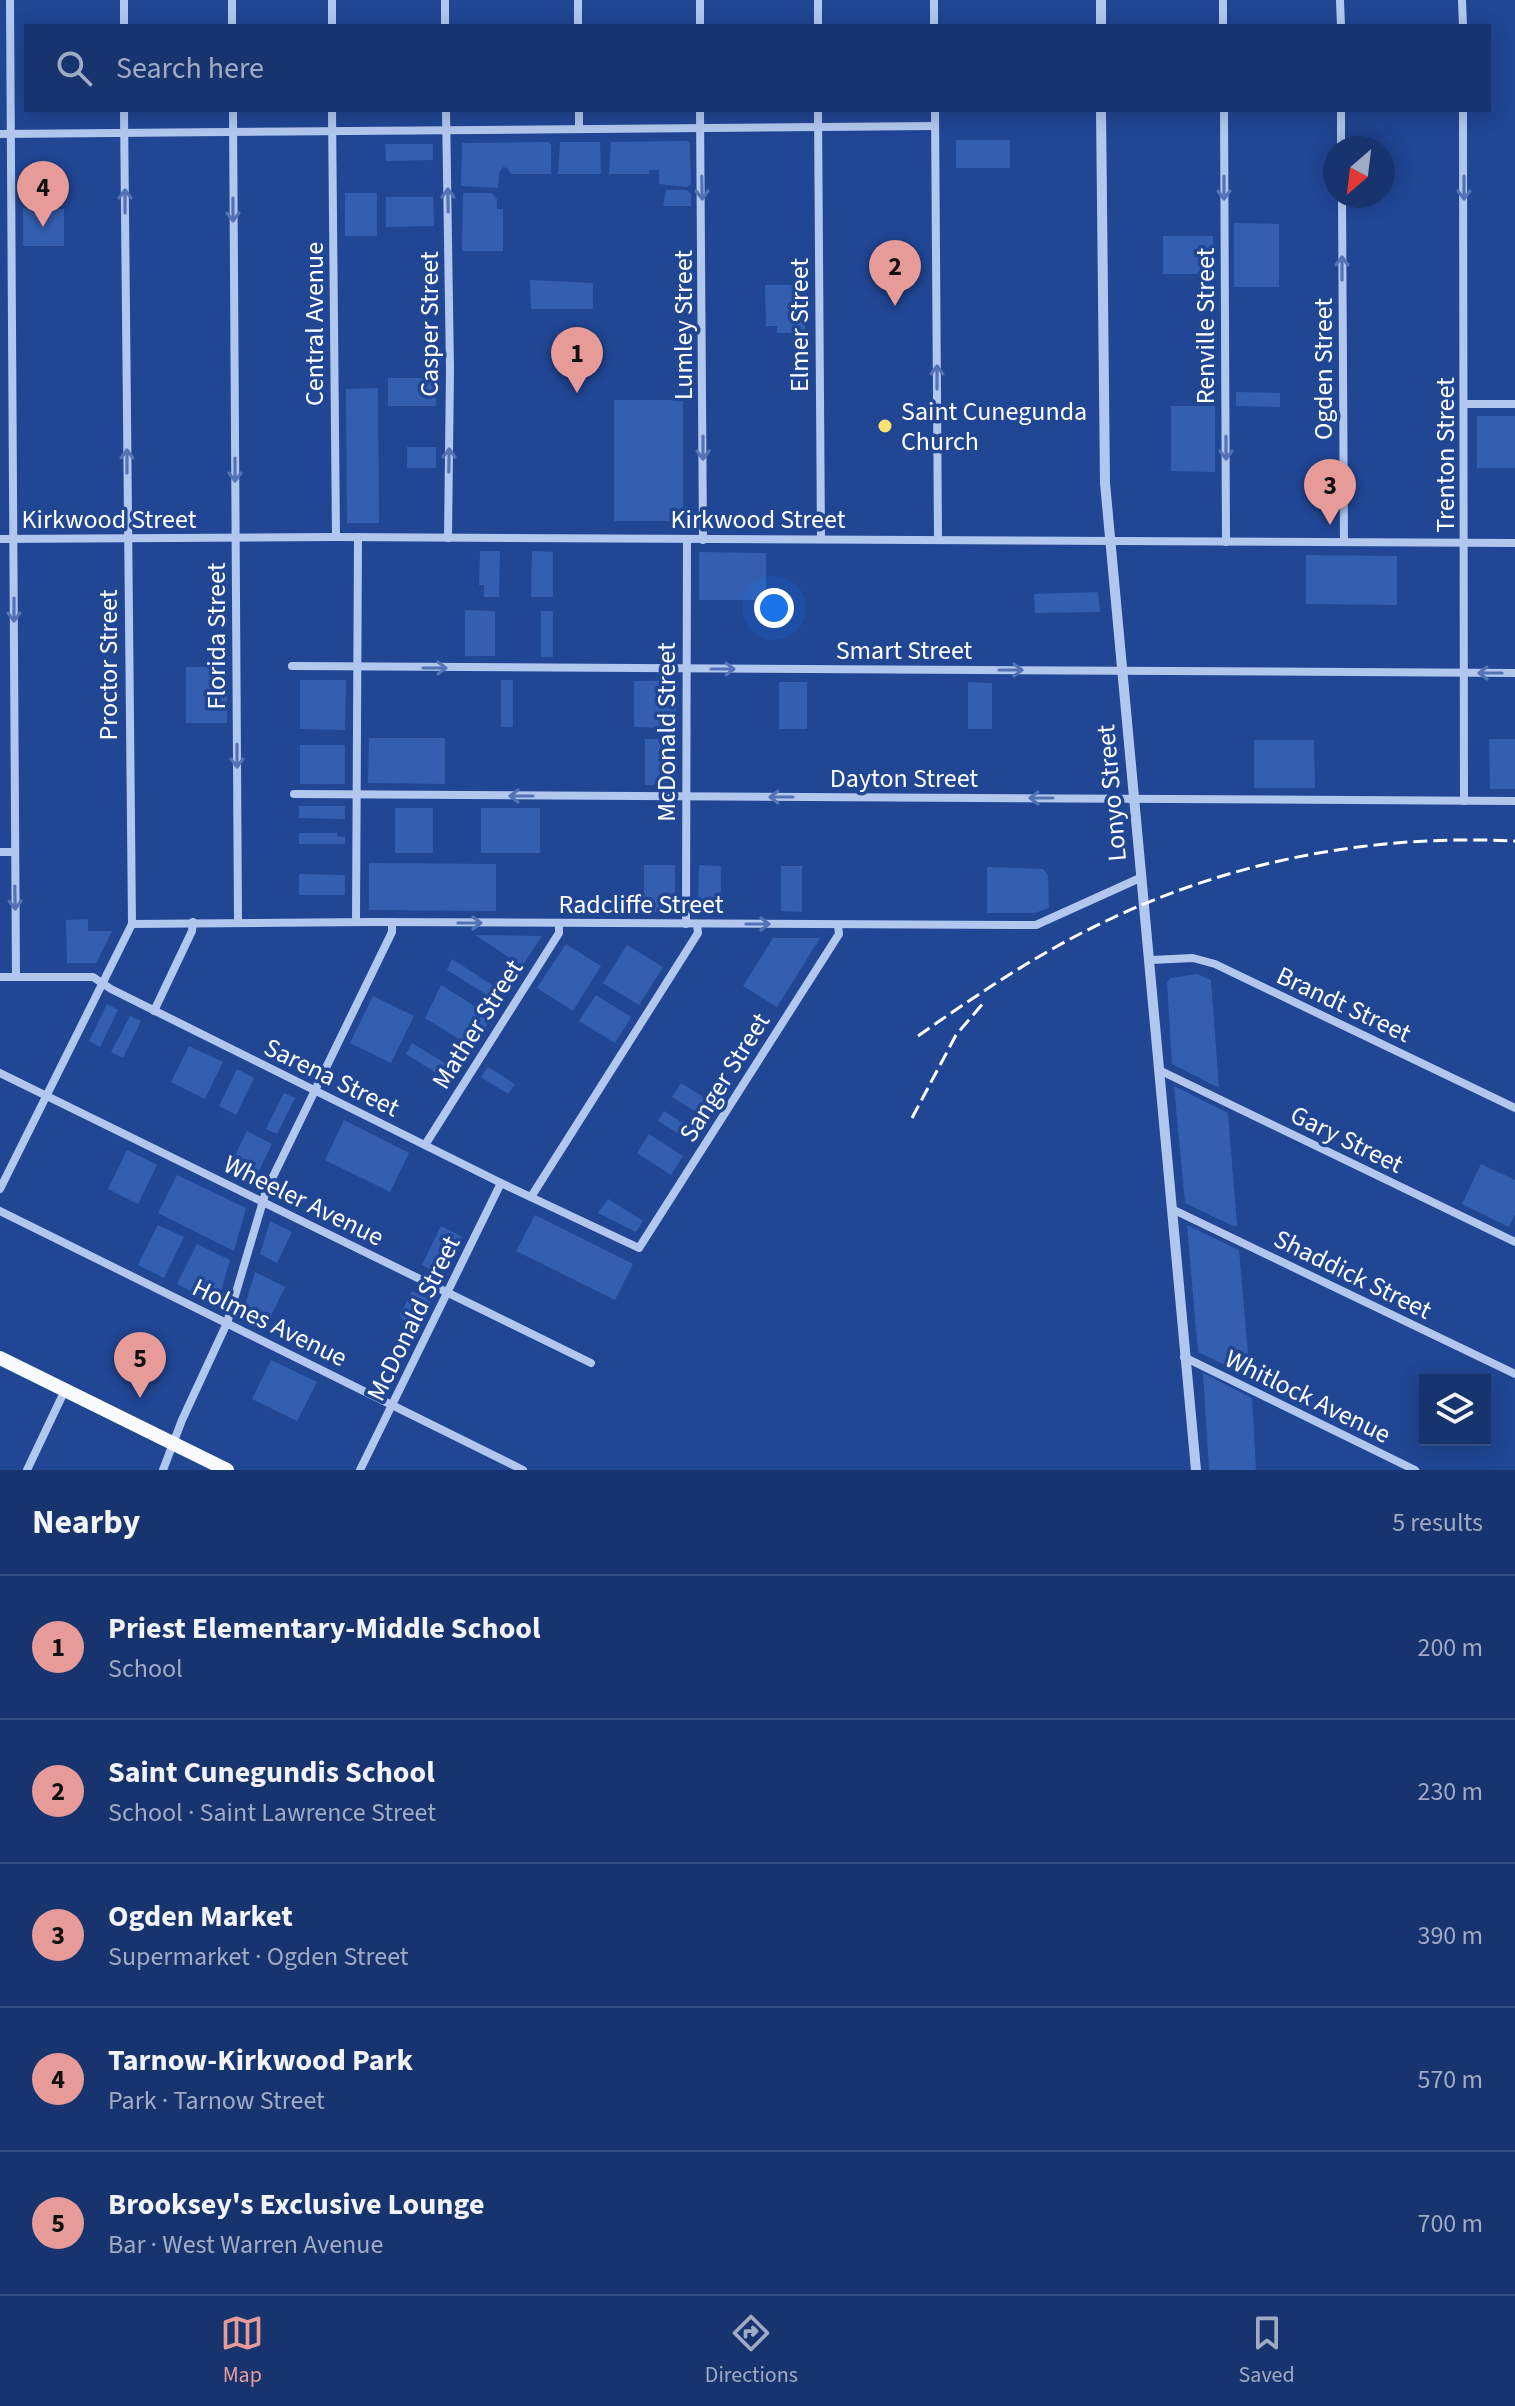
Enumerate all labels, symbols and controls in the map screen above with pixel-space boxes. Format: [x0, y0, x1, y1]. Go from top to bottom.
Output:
search box [24, 24, 1491, 112]
icon: search [52, 46, 96, 90]
text: Search here [116, 47, 264, 90]
north arrow [1323, 136, 1395, 208]
pin: 4 [17, 161, 69, 227]
one-way arrow [694, 174, 710, 201]
one-way arrow [1217, 174, 1232, 201]
one-way arrow [1456, 174, 1472, 201]
one-way arrow [440, 187, 455, 214]
one-way arrow [117, 188, 133, 215]
one-way arrow [225, 196, 241, 223]
pin: 2 [869, 240, 921, 306]
street label: Central Avenue [296, 242, 333, 406]
street label: Renville Street [1187, 247, 1224, 404]
street label: Lumley Street [665, 250, 702, 400]
street label: Casper Street [411, 251, 448, 397]
one-way arrow [1334, 255, 1350, 282]
street label: Elmer Street [781, 258, 818, 392]
street label: Ogden Street [1305, 298, 1342, 440]
pin: 1 [551, 327, 603, 393]
one-way arrow [929, 364, 944, 391]
street label: Trenton Street [1427, 377, 1464, 533]
place label: Saint Cunegunda Church [901, 393, 1087, 460]
marker: Saint Cunegunda Church [876, 417, 894, 435]
one-way arrow [695, 434, 711, 461]
one-way arrow [1218, 434, 1234, 461]
one-way arrow [441, 447, 457, 474]
one-way arrow [119, 448, 135, 475]
one-way arrow [227, 456, 243, 483]
pin: 3 [1304, 459, 1356, 525]
street label: Kirkwood Street [22, 501, 197, 538]
street label: Kirkwood Street [671, 501, 846, 538]
street label: Florida Street [198, 562, 235, 709]
your location [754, 588, 794, 628]
street label: Proctor Street [90, 589, 127, 741]
one-way arrow [6, 596, 22, 623]
street label: Smart Street [836, 632, 973, 669]
street label: McDonald Street [648, 642, 685, 822]
one-way arrow [421, 660, 448, 676]
one-way arrow [709, 661, 736, 677]
one-way arrow [997, 662, 1024, 678]
one-way arrow [1477, 665, 1504, 681]
street label: Lonyo Street [1087, 723, 1136, 863]
one-way arrow [229, 742, 245, 769]
street label: Dayton Street [830, 760, 978, 797]
one-way arrow [508, 788, 535, 804]
one-way arrow [768, 789, 795, 805]
one-way arrow [1028, 790, 1055, 806]
one-way arrow [8, 884, 23, 911]
street label: Radcliffe Street [558, 886, 724, 923]
one-way arrow [456, 915, 483, 931]
one-way arrow [744, 916, 771, 932]
street label: Mather Street [423, 952, 532, 1096]
street label: Brandt Street [1270, 957, 1417, 1052]
street label: Sanger Street [670, 1005, 779, 1149]
street label: Sarena Street [258, 1029, 406, 1126]
street label: Gary Street [1284, 1096, 1410, 1183]
street label: Wheeler Avenue [217, 1146, 390, 1255]
street label: Shaddick Street [1268, 1220, 1438, 1329]
street label: McDonald Street [357, 1229, 470, 1407]
street label: Holmes Avenue [186, 1269, 354, 1376]
pin: 5 [114, 1332, 166, 1398]
street label: Whitlock Avenue [1219, 1340, 1397, 1453]
map controls [1419, 1374, 1491, 1446]
button: layers [1419, 1374, 1491, 1446]
text: Nearby [32, 1498, 140, 1547]
text: 5 results [1392, 1504, 1483, 1541]
text: Priest Elementary‑Middle School [108, 1607, 541, 1650]
text: 1 [51, 1629, 65, 1666]
text: 200 m [1417, 1629, 1483, 1666]
text: School [108, 1650, 183, 1687]
text: Saint Cunegundis School [108, 1751, 435, 1794]
text: 2 [51, 1773, 65, 1810]
text: 230 m [1417, 1773, 1483, 1810]
text: School · Saint Lawrence Street [108, 1794, 436, 1831]
text: Ogden Market [108, 1895, 293, 1938]
text: 3 [51, 1917, 65, 1954]
text: 390 m [1417, 1917, 1483, 1954]
text: Supermarket · Ogden Street [108, 1938, 409, 1975]
text: Tarnow-Kirkwood Park [108, 2039, 413, 2082]
text: 4 [51, 2061, 65, 2098]
text: 570 m [1417, 2061, 1483, 2098]
text: Park · Tarnow Street [108, 2082, 325, 2119]
text: Brooksey's Exclusive Lounge [108, 2183, 484, 2226]
text: 5 [51, 2205, 65, 2242]
text: 700 m [1417, 2205, 1483, 2242]
text: Bar · West Warren Avenue [108, 2226, 383, 2263]
tab: Map [220, 2311, 264, 2391]
tab: Directions [705, 2311, 798, 2391]
tab: Saved [1239, 2311, 1295, 2391]

